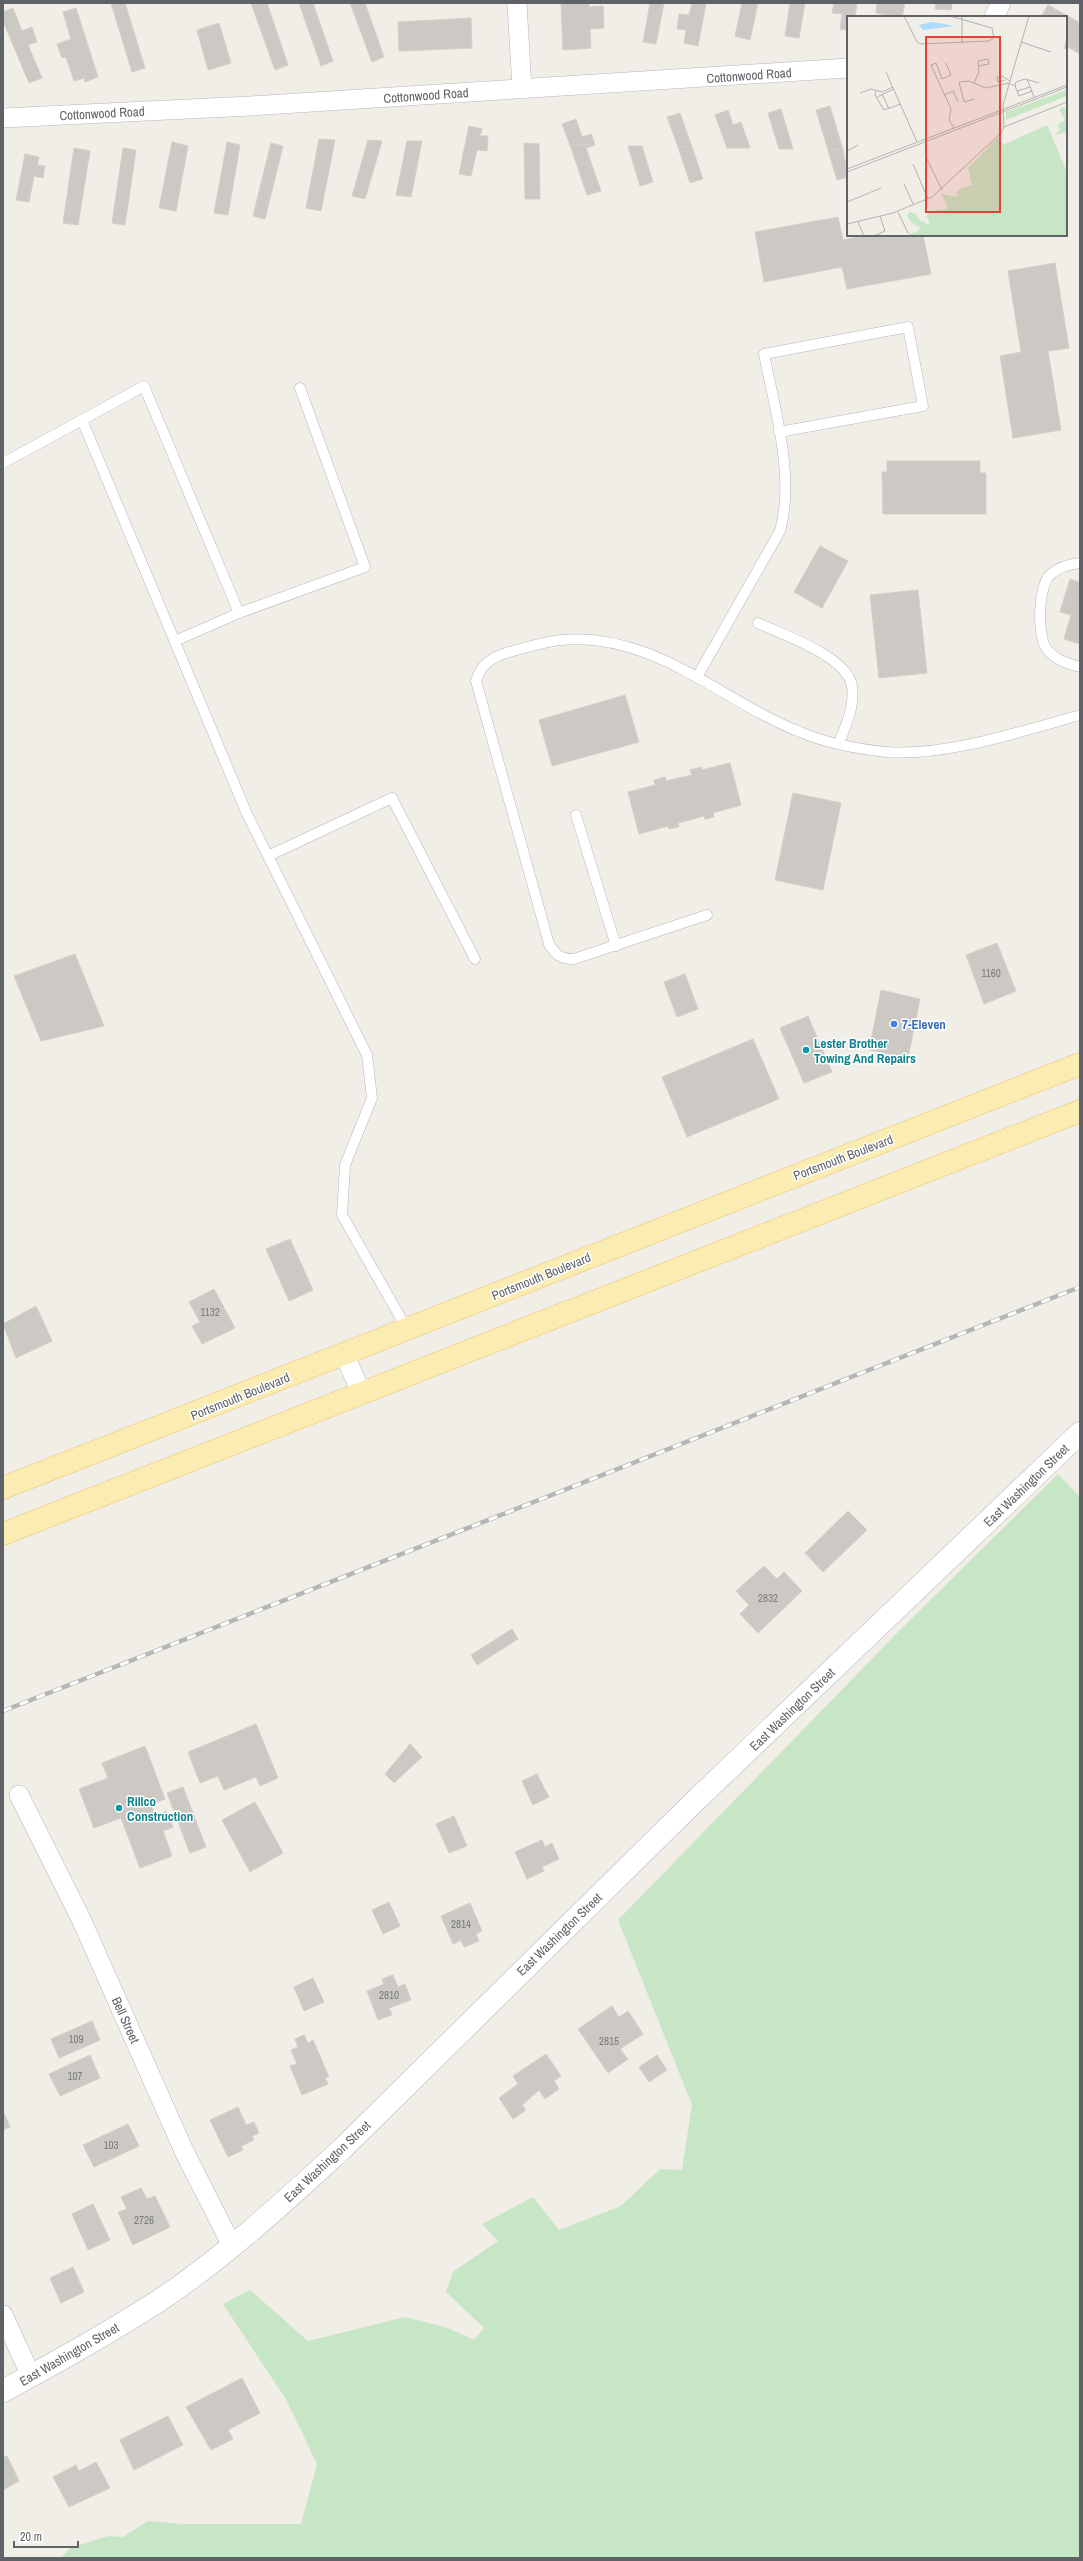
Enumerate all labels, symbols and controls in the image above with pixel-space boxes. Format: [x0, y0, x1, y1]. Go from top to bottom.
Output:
inset map [847, 16, 1067, 236]
street label: Cottonwood Road [706, 64, 792, 87]
street label: Cottonwood Road [383, 84, 469, 107]
street label: Cottonwood Road [59, 103, 145, 124]
house number: 1160 [981, 966, 1001, 980]
place label: 7-Eleven [902, 1016, 946, 1033]
marker: 7-Eleven [889, 1019, 899, 1029]
place label: Lester Brother Towing And Repairs [814, 1035, 916, 1067]
marker: Lester Brother Towing And Repairs [801, 1045, 811, 1055]
street label: Portsmouth Boulevard [791, 1131, 896, 1184]
street label: Portsmouth Boulevard [489, 1249, 593, 1304]
house number: 1132 [200, 1305, 220, 1319]
street label: Portsmouth Boulevard [188, 1369, 292, 1424]
street label: East Washington Street [980, 1440, 1073, 1530]
house number: 2832 [758, 1591, 778, 1605]
street label: East Washington Street [746, 1664, 839, 1754]
place label: Rillco Construction [127, 1793, 193, 1825]
marker: Rillco Construction [114, 1803, 124, 1813]
street label: East Washington Street [513, 1889, 606, 1979]
house number: 2814 [451, 1917, 471, 1931]
house number: 2810 [379, 1988, 399, 2002]
street label: Bell Street [108, 1994, 143, 2046]
house number: 109 [68, 2032, 84, 2046]
house number: 2815 [599, 2034, 619, 2048]
house number: 107 [67, 2069, 83, 2083]
street label: East Washington Street [281, 2117, 374, 2206]
house number: 103 [103, 2138, 119, 2152]
house number: 2726 [134, 2213, 154, 2227]
street label: East Washington Street [16, 2319, 122, 2390]
scale bar [14, 2523, 78, 2549]
text: 20 m [20, 2529, 42, 2545]

